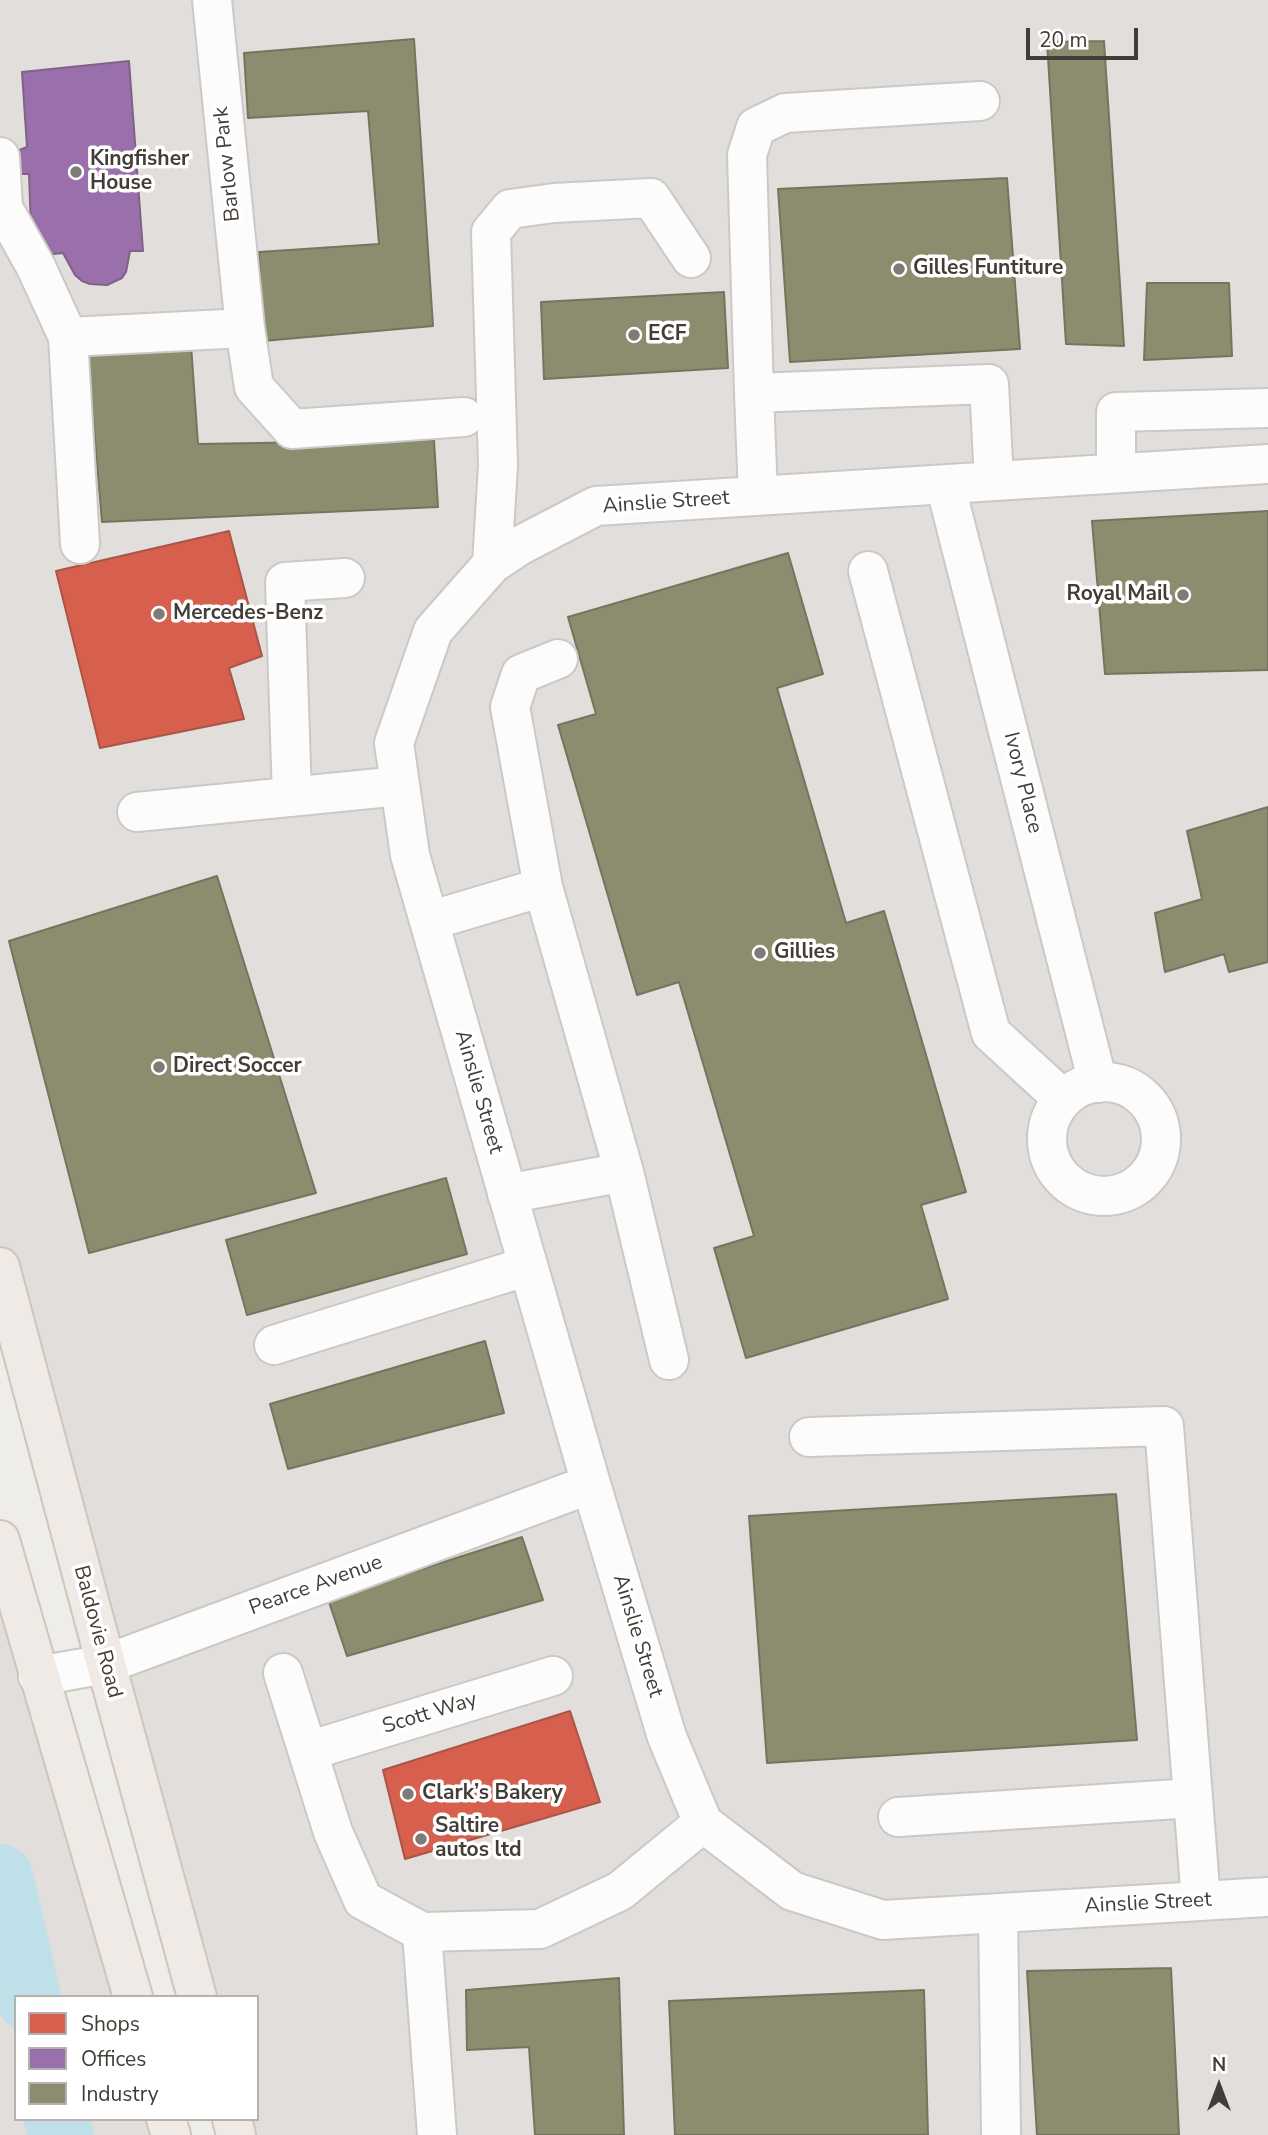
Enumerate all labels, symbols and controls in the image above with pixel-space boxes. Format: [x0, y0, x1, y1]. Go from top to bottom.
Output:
scale bar [1030, 14, 1142, 58]
text: 20 m [1039, 26, 1088, 54]
street label: Barlow Park [209, 105, 247, 223]
place label: Kingfisher House [90, 147, 189, 197]
marker: Kingfisher House [68, 164, 84, 180]
place label: Gilles Funtiture [913, 256, 1063, 282]
marker: Gilles Funtiture [891, 261, 907, 277]
place label: ECF [648, 322, 687, 348]
marker: ECF [626, 327, 642, 343]
street label: Ainslie Street [602, 486, 730, 520]
place label: Royal Mail [1067, 582, 1169, 608]
marker: Royal Mail [1175, 587, 1191, 603]
place label: Mercedes-Benz [173, 601, 323, 627]
marker: Mercedes-Benz [151, 606, 167, 622]
street label: Ivory Place [997, 730, 1047, 836]
place label: Gillies [774, 940, 835, 966]
marker: Gillies [752, 945, 768, 961]
street label: Ainslie Street [448, 1027, 508, 1157]
place label: Direct Soccer [173, 1054, 302, 1080]
marker: Direct Soccer [151, 1059, 167, 1075]
street label: Pearce Avenue [246, 1550, 386, 1622]
street label: Baldovie Road [67, 1563, 127, 1701]
street label: Ainslie Street [606, 1572, 668, 1700]
street label: Scott Way [380, 1688, 480, 1740]
place label: Clark’s Bakery [422, 1781, 563, 1807]
marker: Clark’s Bakery [400, 1786, 416, 1802]
place label: Saltire autos ltd [435, 1814, 522, 1864]
marker: Saltire autos ltd [413, 1831, 429, 1847]
street label: Ainslie Street [1084, 1888, 1212, 1920]
legend [14, 1995, 259, 2121]
text: Shops [81, 2010, 140, 2038]
text: Offices [81, 2045, 146, 2073]
north arrow [1184, 2051, 1254, 2121]
text: N [1212, 2052, 1226, 2078]
text: Industry [81, 2080, 159, 2108]

